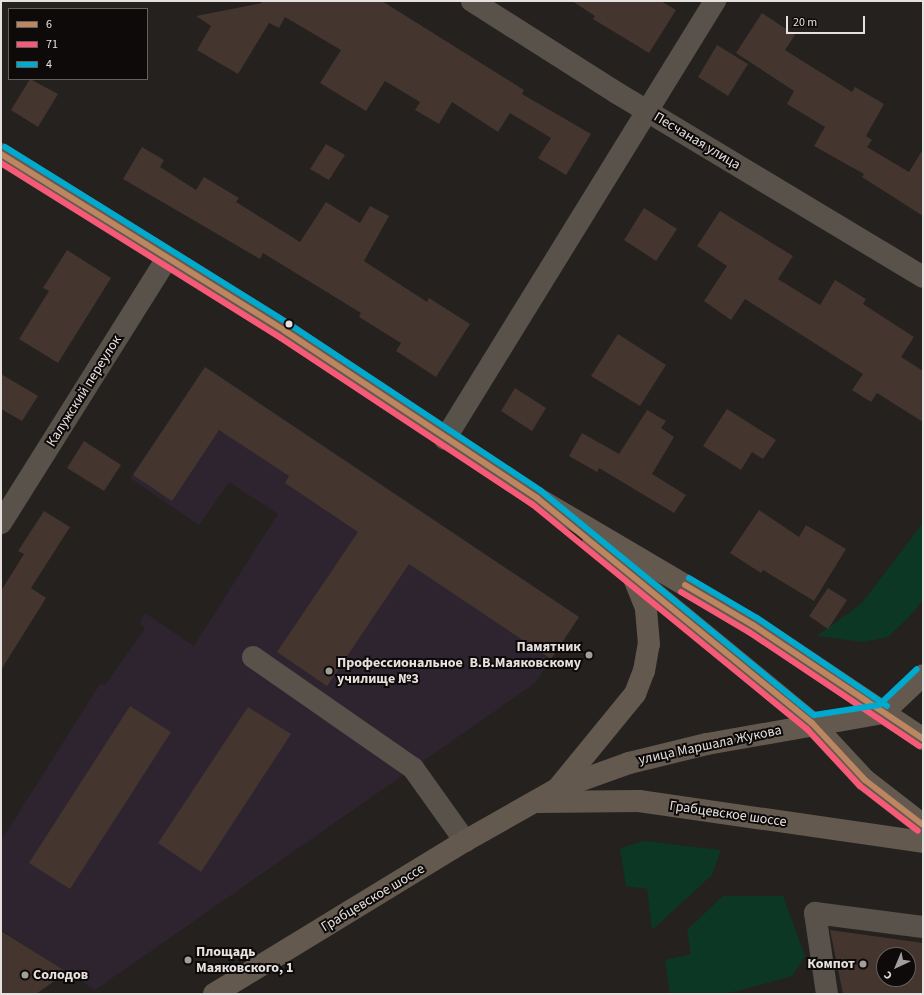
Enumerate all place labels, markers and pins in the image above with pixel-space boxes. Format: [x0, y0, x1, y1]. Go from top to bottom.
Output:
unlabelled marker [284, 319, 294, 329]
place label: Памятник В.В.Маяковскому [469, 639, 581, 672]
marker: Памятник В.В.Маяковскому [584, 650, 594, 660]
place label: Профессиональное училище №3 [337, 655, 463, 688]
marker: Профессиональное училище №3 [324, 666, 334, 676]
place label: Площадь Маяковского, 1 [196, 944, 293, 976]
marker: Площадь Маяковского, 1 [183, 955, 193, 965]
place label: Компот [807, 956, 855, 972]
marker: Компот [858, 959, 868, 969]
place label: Солодов [33, 967, 88, 983]
marker: Солодов [20, 970, 30, 980]

